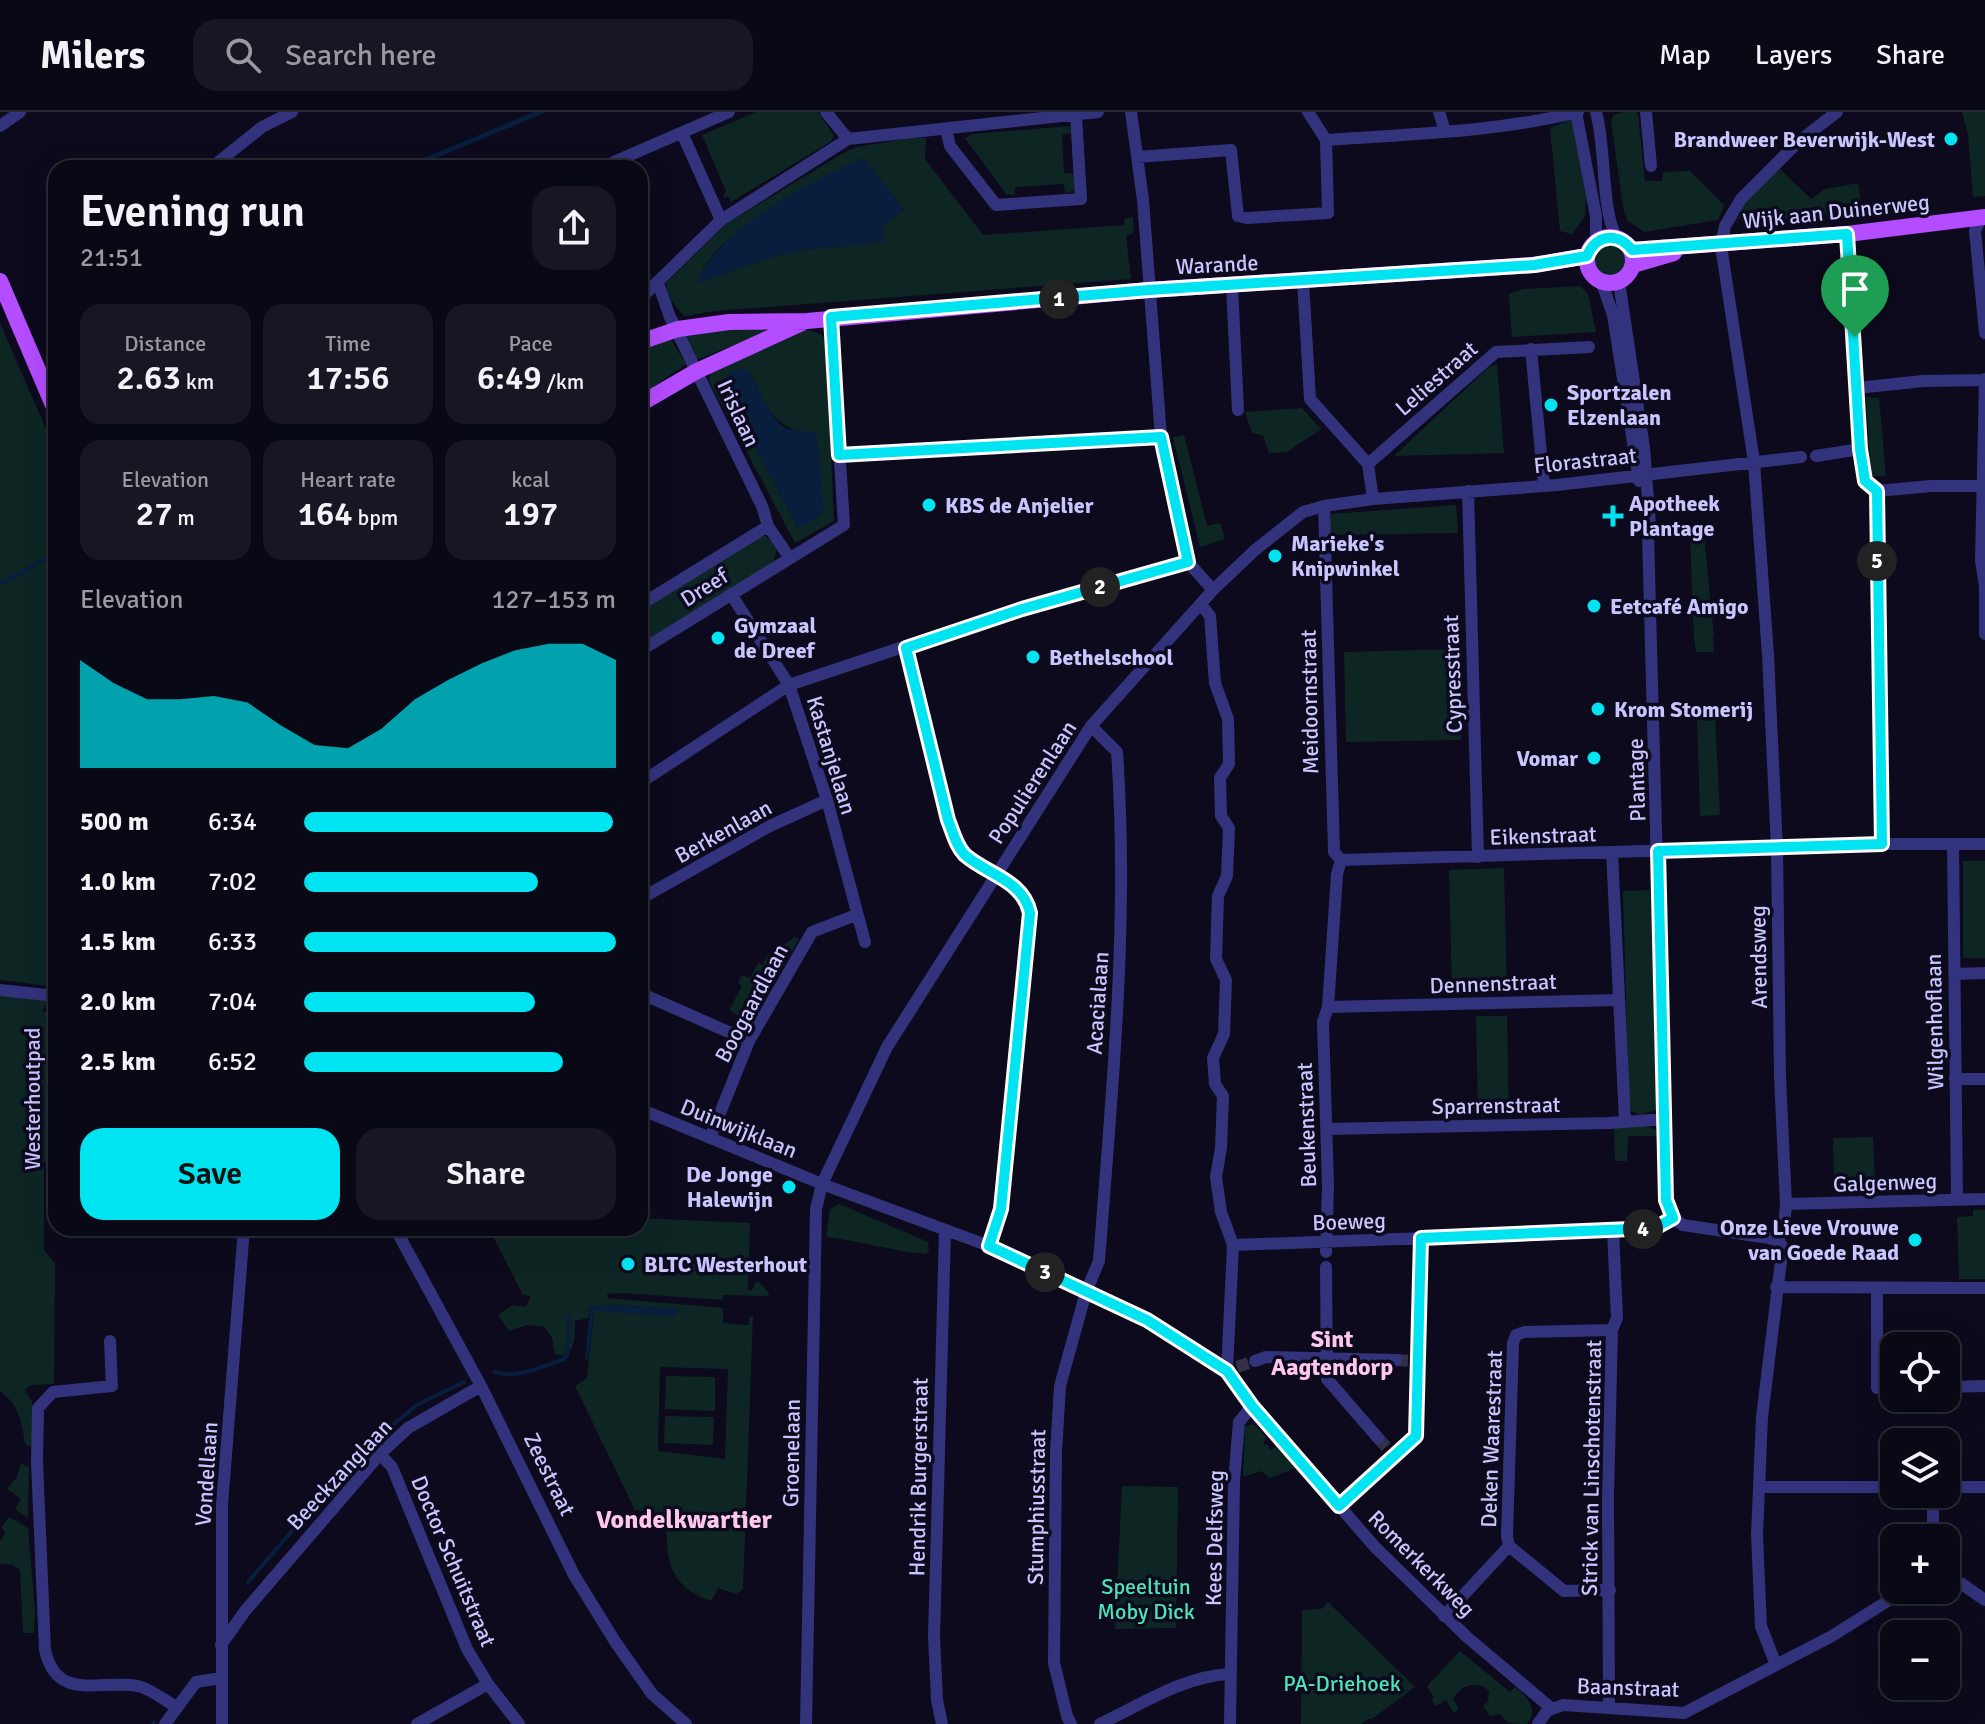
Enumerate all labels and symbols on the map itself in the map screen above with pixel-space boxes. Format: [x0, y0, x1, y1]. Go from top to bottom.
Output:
place label: Brandweer Beverwijk-West [1674, 126, 1935, 153]
marker: Brandweer Beverwijk-West [1942, 130, 1960, 148]
street label: Wijk aan Duinerweg [1741, 188, 1931, 235]
street label: Warande [1175, 249, 1259, 280]
pin [1821, 255, 1889, 337]
pin: 1 [1039, 279, 1079, 319]
street label: Leliestraat [1390, 335, 1483, 421]
street label: Irislaan [711, 375, 766, 451]
place label: Sportzalen Elzenlaan [1567, 379, 1671, 431]
marker: Sportzalen Elzenlaan [1542, 396, 1560, 414]
street label: Florastraat [1532, 442, 1638, 479]
place label: Apotheek Plantage [1629, 490, 1720, 542]
place label: KBS de Anjelier [945, 492, 1094, 519]
marker: KBS de Anjelier [920, 496, 938, 514]
marker: Apotheek Plantage [1604, 507, 1622, 525]
place label: Marieke's Knipwinkel [1291, 530, 1400, 582]
pin: 5 [1857, 541, 1897, 581]
marker: Marieke's Knipwinkel [1266, 547, 1284, 565]
street label: Dreef [675, 562, 735, 612]
pin: 2 [1080, 567, 1120, 607]
place label: Eetcafé Amigo [1610, 593, 1748, 620]
marker: Eetcafé Amigo [1585, 597, 1603, 615]
place label: Gymzaal de Dreef [734, 612, 816, 664]
street label: Cypresstraat [1437, 614, 1468, 734]
marker: Gymzaal de Dreef [709, 629, 727, 647]
street label: Meidoornstraat [1295, 629, 1324, 774]
place label: Bethelschool [1049, 644, 1174, 671]
marker: Bethelschool [1024, 648, 1042, 666]
street label: Kastanjelaan [801, 693, 862, 818]
place label: Krom Stomerij [1614, 696, 1753, 723]
marker: Krom Stomerij [1589, 700, 1607, 718]
street label: Populierenlaan [982, 715, 1082, 849]
street label: Plantage [1622, 738, 1651, 822]
place label: Vomar [1516, 745, 1578, 772]
marker: Vomar [1585, 749, 1603, 767]
street label: Berkenlaan [670, 794, 777, 869]
street label: Eikenstraat [1489, 820, 1597, 851]
street label: Arendsweg [1744, 905, 1773, 1009]
street label: Boogaardlaan [709, 939, 794, 1067]
street label: Acacialaan [1080, 951, 1115, 1055]
street label: Wilgenhoflaan [1920, 953, 1949, 1091]
street label: Dennenstraat [1429, 968, 1557, 999]
street label: Westerhoutpad [19, 1028, 46, 1170]
street label: Beukenstraat [1291, 1062, 1322, 1188]
street label: Sparrenstraat [1431, 1091, 1561, 1120]
street label: Duinwijklaan [676, 1093, 801, 1164]
place label: De Jonge Halewijn [686, 1161, 773, 1213]
street label: Galgenweg [1832, 1167, 1938, 1198]
marker: De Jonge Halewijn [780, 1178, 798, 1196]
street label: Boeweg [1312, 1207, 1386, 1236]
pin: 4 [1623, 1209, 1663, 1249]
place label: Onze Lieve Vrouwe van Goede Raad [1720, 1214, 1899, 1266]
marker: Onze Lieve Vrouwe van Goede Raad [1906, 1231, 1924, 1249]
place label: BLTC Westerhout [644, 1251, 807, 1278]
pin: 3 [1025, 1252, 1065, 1292]
marker: BLTC Westerhout [619, 1255, 637, 1273]
district label: Sint Aagtendorp [1271, 1324, 1393, 1382]
street label: Strick van Linschotenstraat [1576, 1339, 1607, 1596]
street label: Deken Waarestraat [1475, 1349, 1508, 1528]
street label: Hendrik Burgerstraat [903, 1377, 934, 1577]
street label: Groenelaan [777, 1399, 806, 1507]
street label: Beeckzanglaan [281, 1413, 398, 1536]
street label: Vondellaan [189, 1421, 224, 1527]
street label: Zeestraat [518, 1428, 581, 1520]
street label: Stumphiusstraat [1022, 1429, 1051, 1585]
street label: Kees Delfsweg [1200, 1470, 1229, 1606]
street label: Doctor Schuitstraat [405, 1472, 502, 1651]
district label: Vondelkwartier [596, 1504, 773, 1536]
street label: Romerkerkweg [1363, 1504, 1481, 1622]
park label: Speeltuin Moby Dick [1097, 1573, 1195, 1625]
park label: PA-Driehoek [1283, 1670, 1401, 1697]
street label: Baanstraat [1576, 1672, 1680, 1703]

